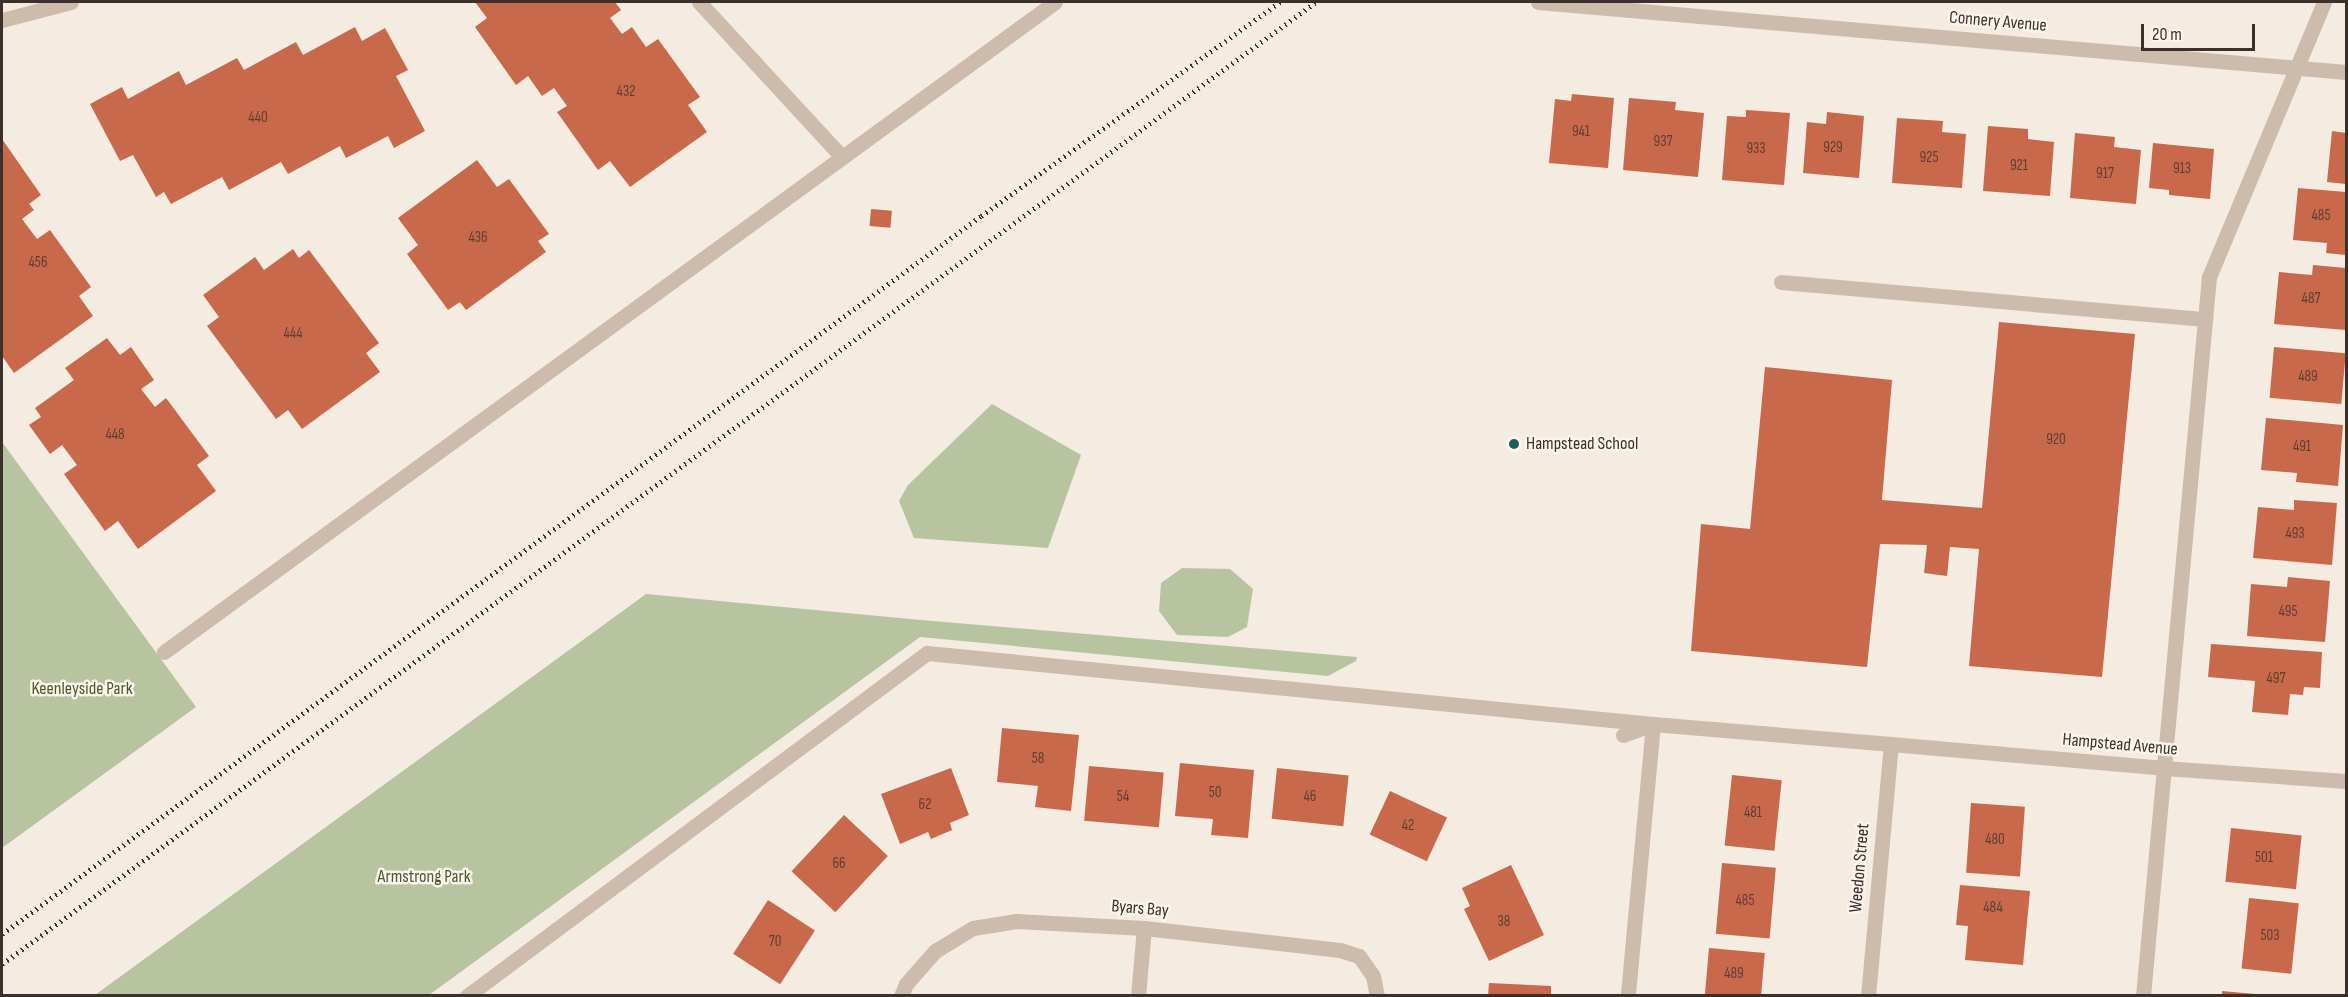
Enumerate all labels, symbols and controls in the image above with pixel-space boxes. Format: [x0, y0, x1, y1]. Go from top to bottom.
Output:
street label: Connery Avenue [1948, 7, 2048, 37]
scale bar [2144, 12, 2258, 50]
text: 20 m [2152, 24, 2182, 45]
house number: 432 [617, 83, 635, 101]
house number: 440 [248, 109, 268, 127]
house number: 941 [1572, 123, 1590, 141]
house number: 937 [1654, 133, 1672, 151]
house number: 929 [1823, 139, 1843, 157]
house number: 933 [1746, 140, 1766, 158]
house number: 925 [1920, 149, 1938, 167]
house number: 921 [2010, 157, 2028, 175]
house number: 913 [2173, 160, 2191, 178]
house number: 917 [2096, 165, 2114, 183]
house number: 485 [2312, 207, 2330, 225]
house number: 436 [468, 229, 488, 247]
house number: 456 [29, 254, 47, 272]
house number: 487 [2302, 290, 2320, 308]
house number: 444 [284, 325, 302, 343]
house number: 489 [2298, 368, 2318, 386]
house number: 448 [105, 426, 125, 444]
house number: 920 [2046, 431, 2066, 449]
place label: Hampstead School [1526, 433, 1638, 455]
marker: Hampstead School [1507, 437, 1521, 451]
house number: 491 [2293, 438, 2311, 456]
house number: 493 [2285, 525, 2305, 543]
house number: 495 [2279, 603, 2297, 621]
house number: 497 [2267, 670, 2285, 688]
park label: Keenleyside Park [31, 678, 133, 700]
street label: Hampstead Avenue [2062, 729, 2178, 761]
house number: 58 [1032, 750, 1044, 768]
house number: 50 [1209, 784, 1221, 802]
house number: 54 [1117, 788, 1129, 806]
house number: 46 [1304, 788, 1316, 806]
house number: 62 [919, 796, 931, 814]
house number: 481 [1744, 804, 1762, 822]
house number: 42 [1402, 817, 1414, 835]
street label: Weedon Street [1845, 823, 1875, 913]
house number: 480 [1985, 831, 2005, 849]
house number: 501 [2255, 849, 2273, 867]
house number: 66 [832, 855, 846, 873]
park label: Armstrong Park [377, 866, 471, 888]
house number: 485 [1736, 892, 1754, 910]
street label: Byars Bay [1110, 896, 1170, 922]
house number: 484 [1983, 899, 2003, 917]
house number: 38 [1498, 913, 1510, 931]
house number: 503 [2261, 927, 2279, 945]
house number: 70 [769, 933, 781, 951]
house number: 489 [1724, 965, 1744, 983]

